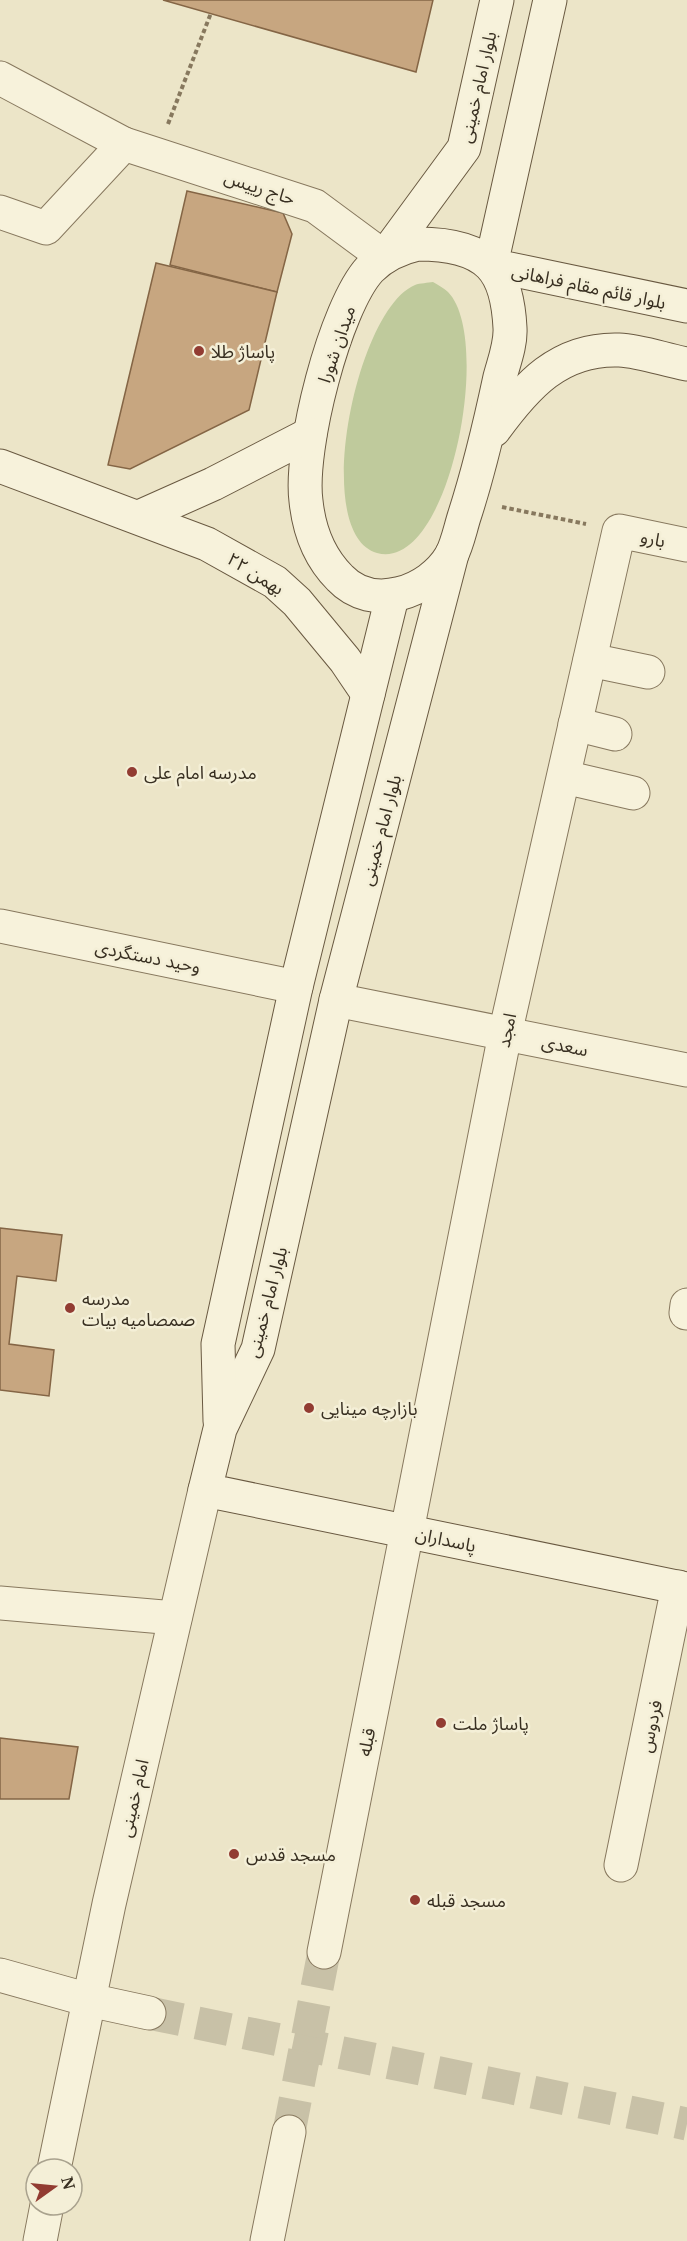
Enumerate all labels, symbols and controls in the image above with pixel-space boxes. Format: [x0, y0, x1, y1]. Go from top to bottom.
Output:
street label: بلوار امام خمینی [453, 29, 504, 146]
street label: حاج رییس [221, 164, 298, 212]
street label: بلوار قائم مقام فراهانی [509, 258, 668, 317]
street label: میدان شورا [312, 302, 360, 386]
place label: پاساژ طلا [211, 339, 275, 363]
marker: پاساژ طلا [192, 344, 206, 358]
street label: بارو [638, 524, 668, 552]
street label: ۲۲ بهمن [223, 546, 289, 600]
place label: مدرسه امام علی [144, 760, 257, 787]
marker: مدرسه امام علی [125, 765, 139, 779]
street label: بلوار امام خمینی [354, 772, 409, 889]
street label: وحید دستگردی [93, 934, 203, 978]
street label: امجد [491, 1010, 521, 1050]
street label: سعدی [540, 1029, 590, 1061]
street label: بلوار امام خمینی [240, 1244, 295, 1361]
place label: مدرسه صمصامیه بیات [82, 1286, 195, 1331]
marker: مدرسه صمصامیه بیات [63, 1301, 77, 1315]
place label: بازارچه مینایی [321, 1396, 418, 1420]
marker: بازارچه مینایی [302, 1401, 316, 1415]
street label: پاسداران [413, 1521, 479, 1557]
street label: فردوس [633, 1698, 667, 1754]
place label: پاساژ ملت [453, 1711, 529, 1735]
marker: پاساژ ملت [434, 1716, 448, 1730]
street label: قبله [352, 1726, 380, 1758]
street label: امام خمینی [112, 1757, 157, 1840]
place label: مسجد قدس [246, 1842, 336, 1866]
marker: مسجد قدس [227, 1847, 241, 1861]
place label: مسجد قبله [427, 1888, 506, 1912]
marker: مسجد قبله [408, 1893, 422, 1907]
north arrow [24, 2157, 84, 2217]
text: N [56, 2174, 81, 2192]

